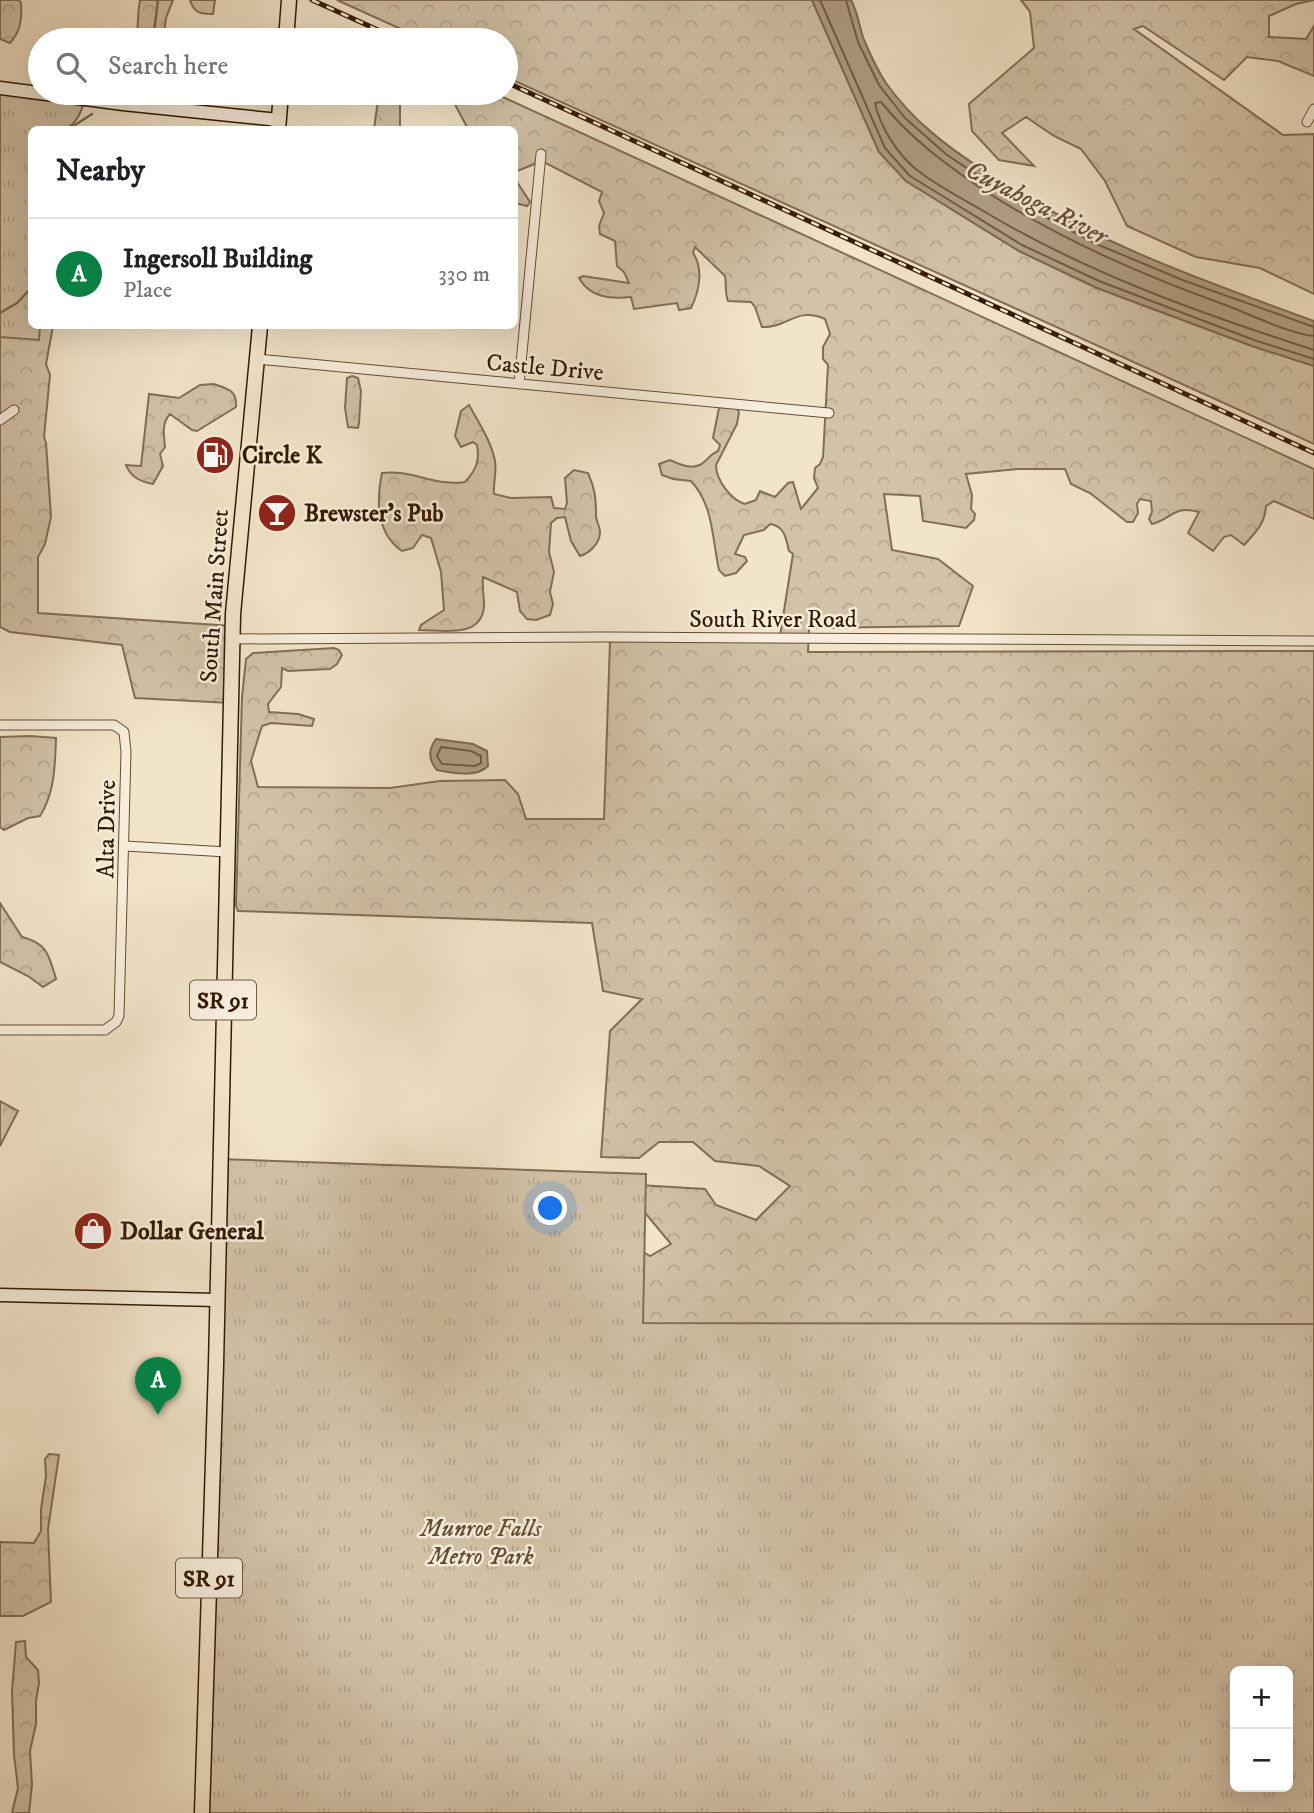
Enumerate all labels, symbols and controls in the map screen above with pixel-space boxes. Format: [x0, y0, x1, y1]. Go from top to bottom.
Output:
search box [28, 28, 518, 105]
icon: search [52, 48, 90, 86]
text: Search here [108, 50, 228, 83]
text: Nearby [56, 153, 145, 190]
water label: Cuyahoga River [960, 153, 1114, 254]
text: Ingersoll Building [123, 243, 312, 276]
text: A [72, 260, 86, 289]
text: 330 m [438, 260, 490, 289]
text: Place [123, 276, 172, 305]
street label: Castle Drive [485, 348, 605, 388]
fuel station icon: Circle K [194, 434, 236, 476]
place label: Circle K [242, 441, 323, 471]
bar icon: Brewster's Pub [256, 492, 298, 534]
place label: Brewster's Pub [304, 499, 444, 529]
street label: South Main Street [194, 508, 236, 684]
street label: South River Road [689, 605, 857, 635]
street label: Alta Drive [91, 779, 123, 879]
road number: SR 91 [190, 981, 256, 1020]
your location [533, 1191, 567, 1225]
shop icon: Dollar General [72, 1210, 114, 1252]
place label: Dollar General [120, 1217, 264, 1247]
pin: A [135, 1357, 181, 1415]
park label: Munroe Falls Metro Park [419, 1514, 542, 1572]
road number: SR 91 [176, 1558, 242, 1597]
map controls [1230, 1666, 1293, 1792]
button: + [1230, 1666, 1293, 1729]
button: − [1230, 1729, 1293, 1792]

